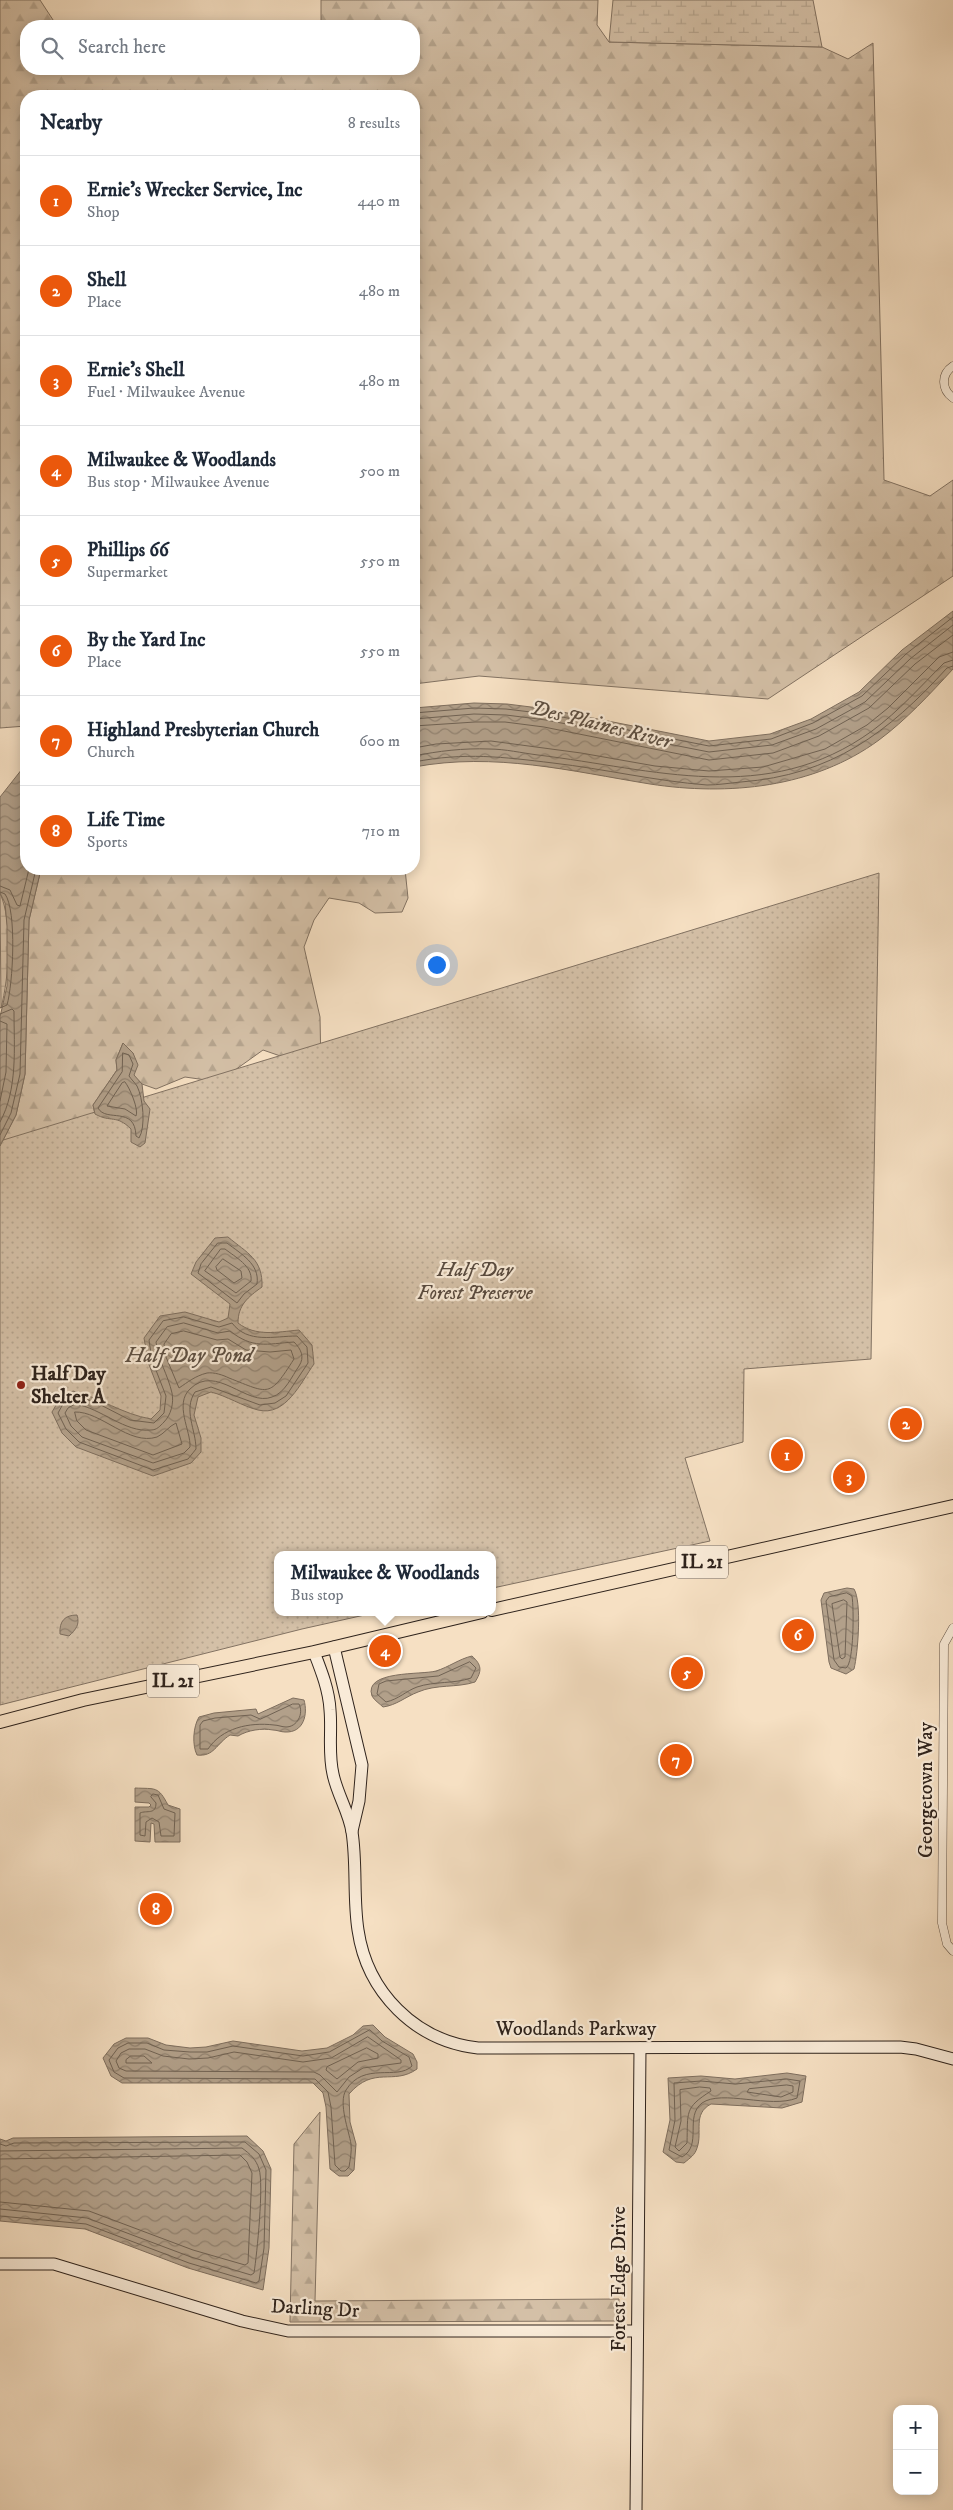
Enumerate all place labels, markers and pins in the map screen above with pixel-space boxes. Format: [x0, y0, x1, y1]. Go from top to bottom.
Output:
place label: Half Day Shelter A [31, 1362, 107, 1410]
marker: Half Day Shelter A [15, 1379, 27, 1391]
pin: 2 [890, 1405, 922, 1443]
pin: 1 [771, 1436, 803, 1474]
pin: 3 [833, 1458, 865, 1496]
pin: 6 [782, 1616, 814, 1654]
pin: 4 [369, 1632, 401, 1670]
pin: 5 [671, 1654, 703, 1692]
pin: 7 [660, 1741, 692, 1779]
pin: 8 [140, 1890, 172, 1928]

